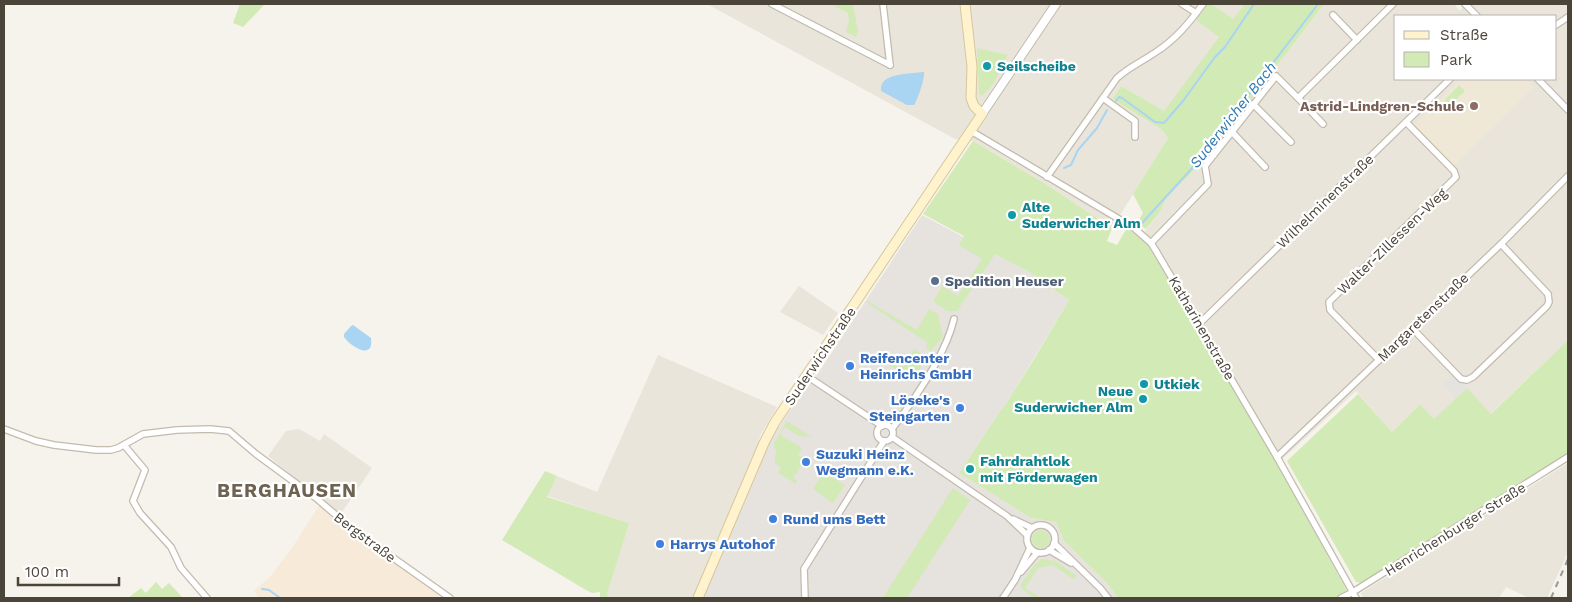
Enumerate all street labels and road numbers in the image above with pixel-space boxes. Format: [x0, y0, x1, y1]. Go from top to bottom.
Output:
street label: Wilhelminenstraße [1273, 151, 1377, 251]
street label: Walter-Zillessen-Weg [1334, 184, 1450, 297]
street label: Margaretenstraße [1374, 270, 1472, 364]
street label: Katharinenstraße [1166, 273, 1238, 383]
street label: Suderwichstraße [781, 304, 859, 408]
street label: Henrichenburger Straße [1382, 479, 1528, 579]
street label: Bergstraße [331, 509, 399, 565]

